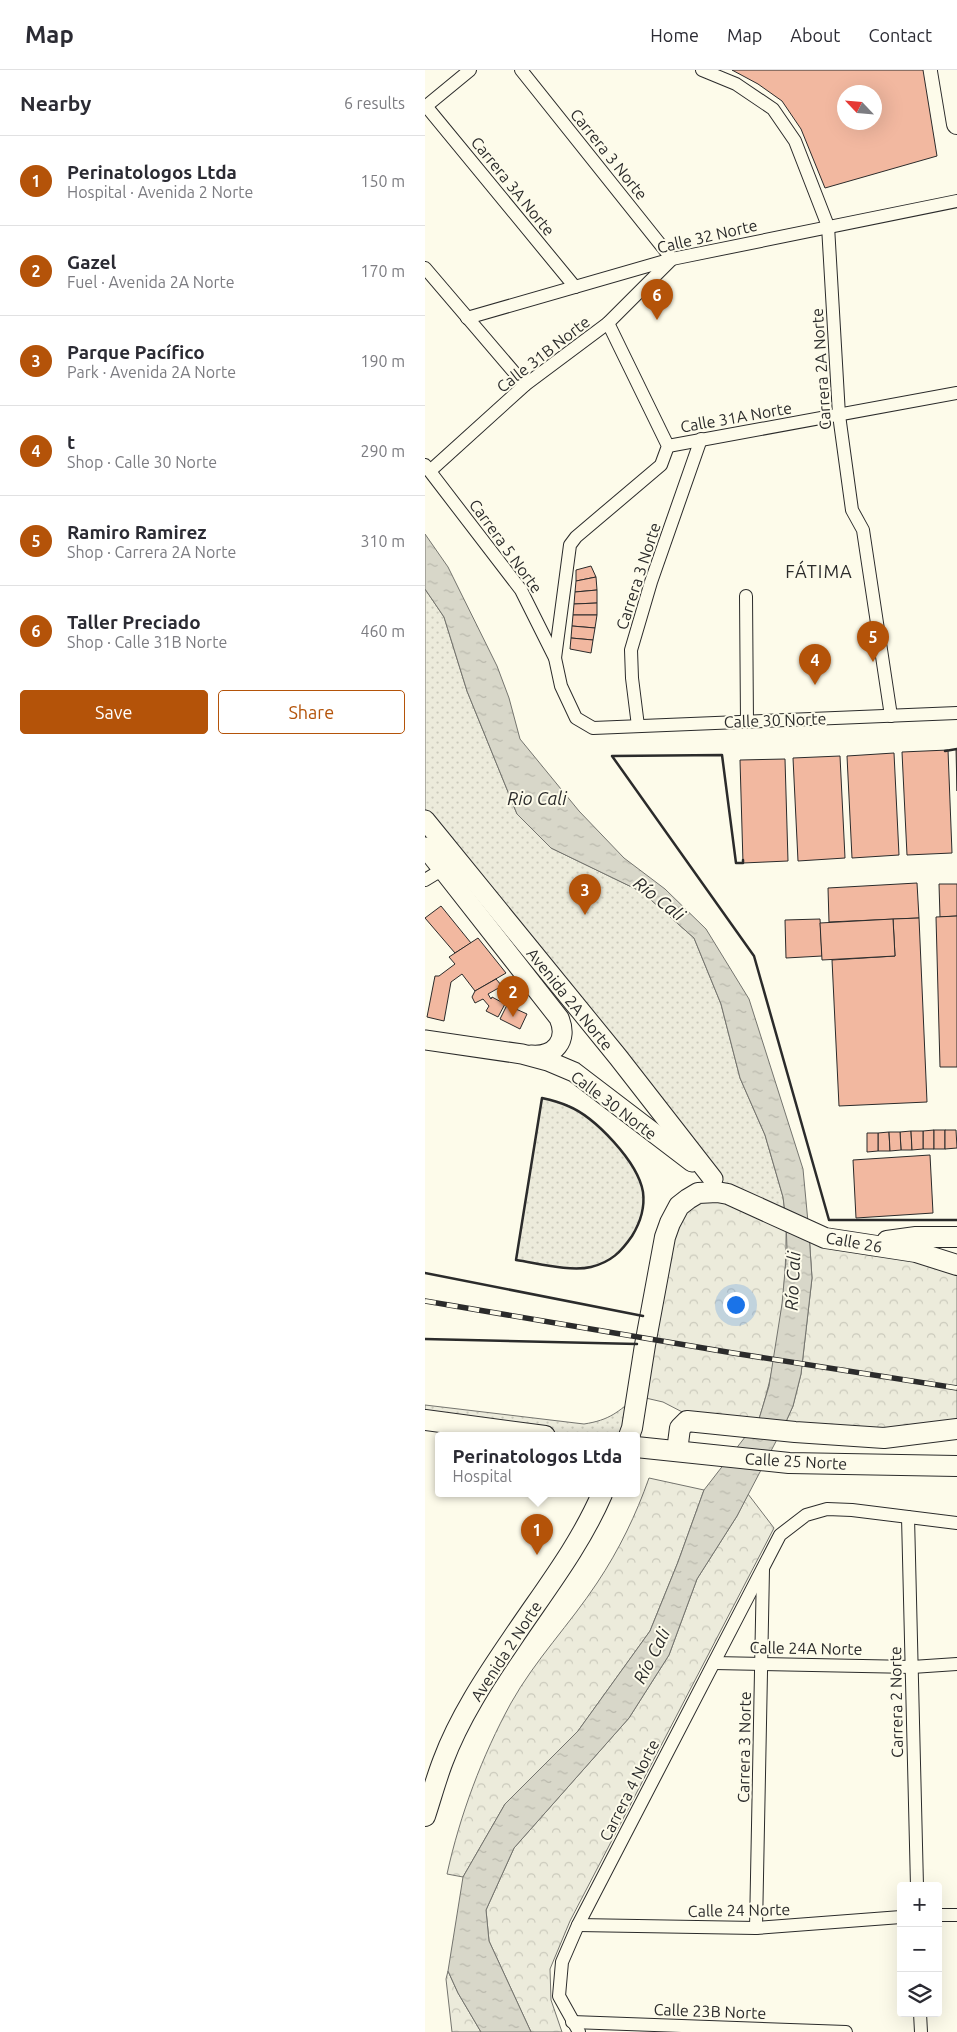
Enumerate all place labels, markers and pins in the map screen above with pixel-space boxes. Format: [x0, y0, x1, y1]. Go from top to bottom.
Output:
pin: 6 [641, 279, 673, 320]
pin: 5 [857, 621, 889, 662]
pin: 4 [799, 644, 831, 685]
pin: 3 [569, 874, 601, 915]
pin: 2 [497, 976, 529, 1017]
pin: 1 [521, 1514, 553, 1555]

